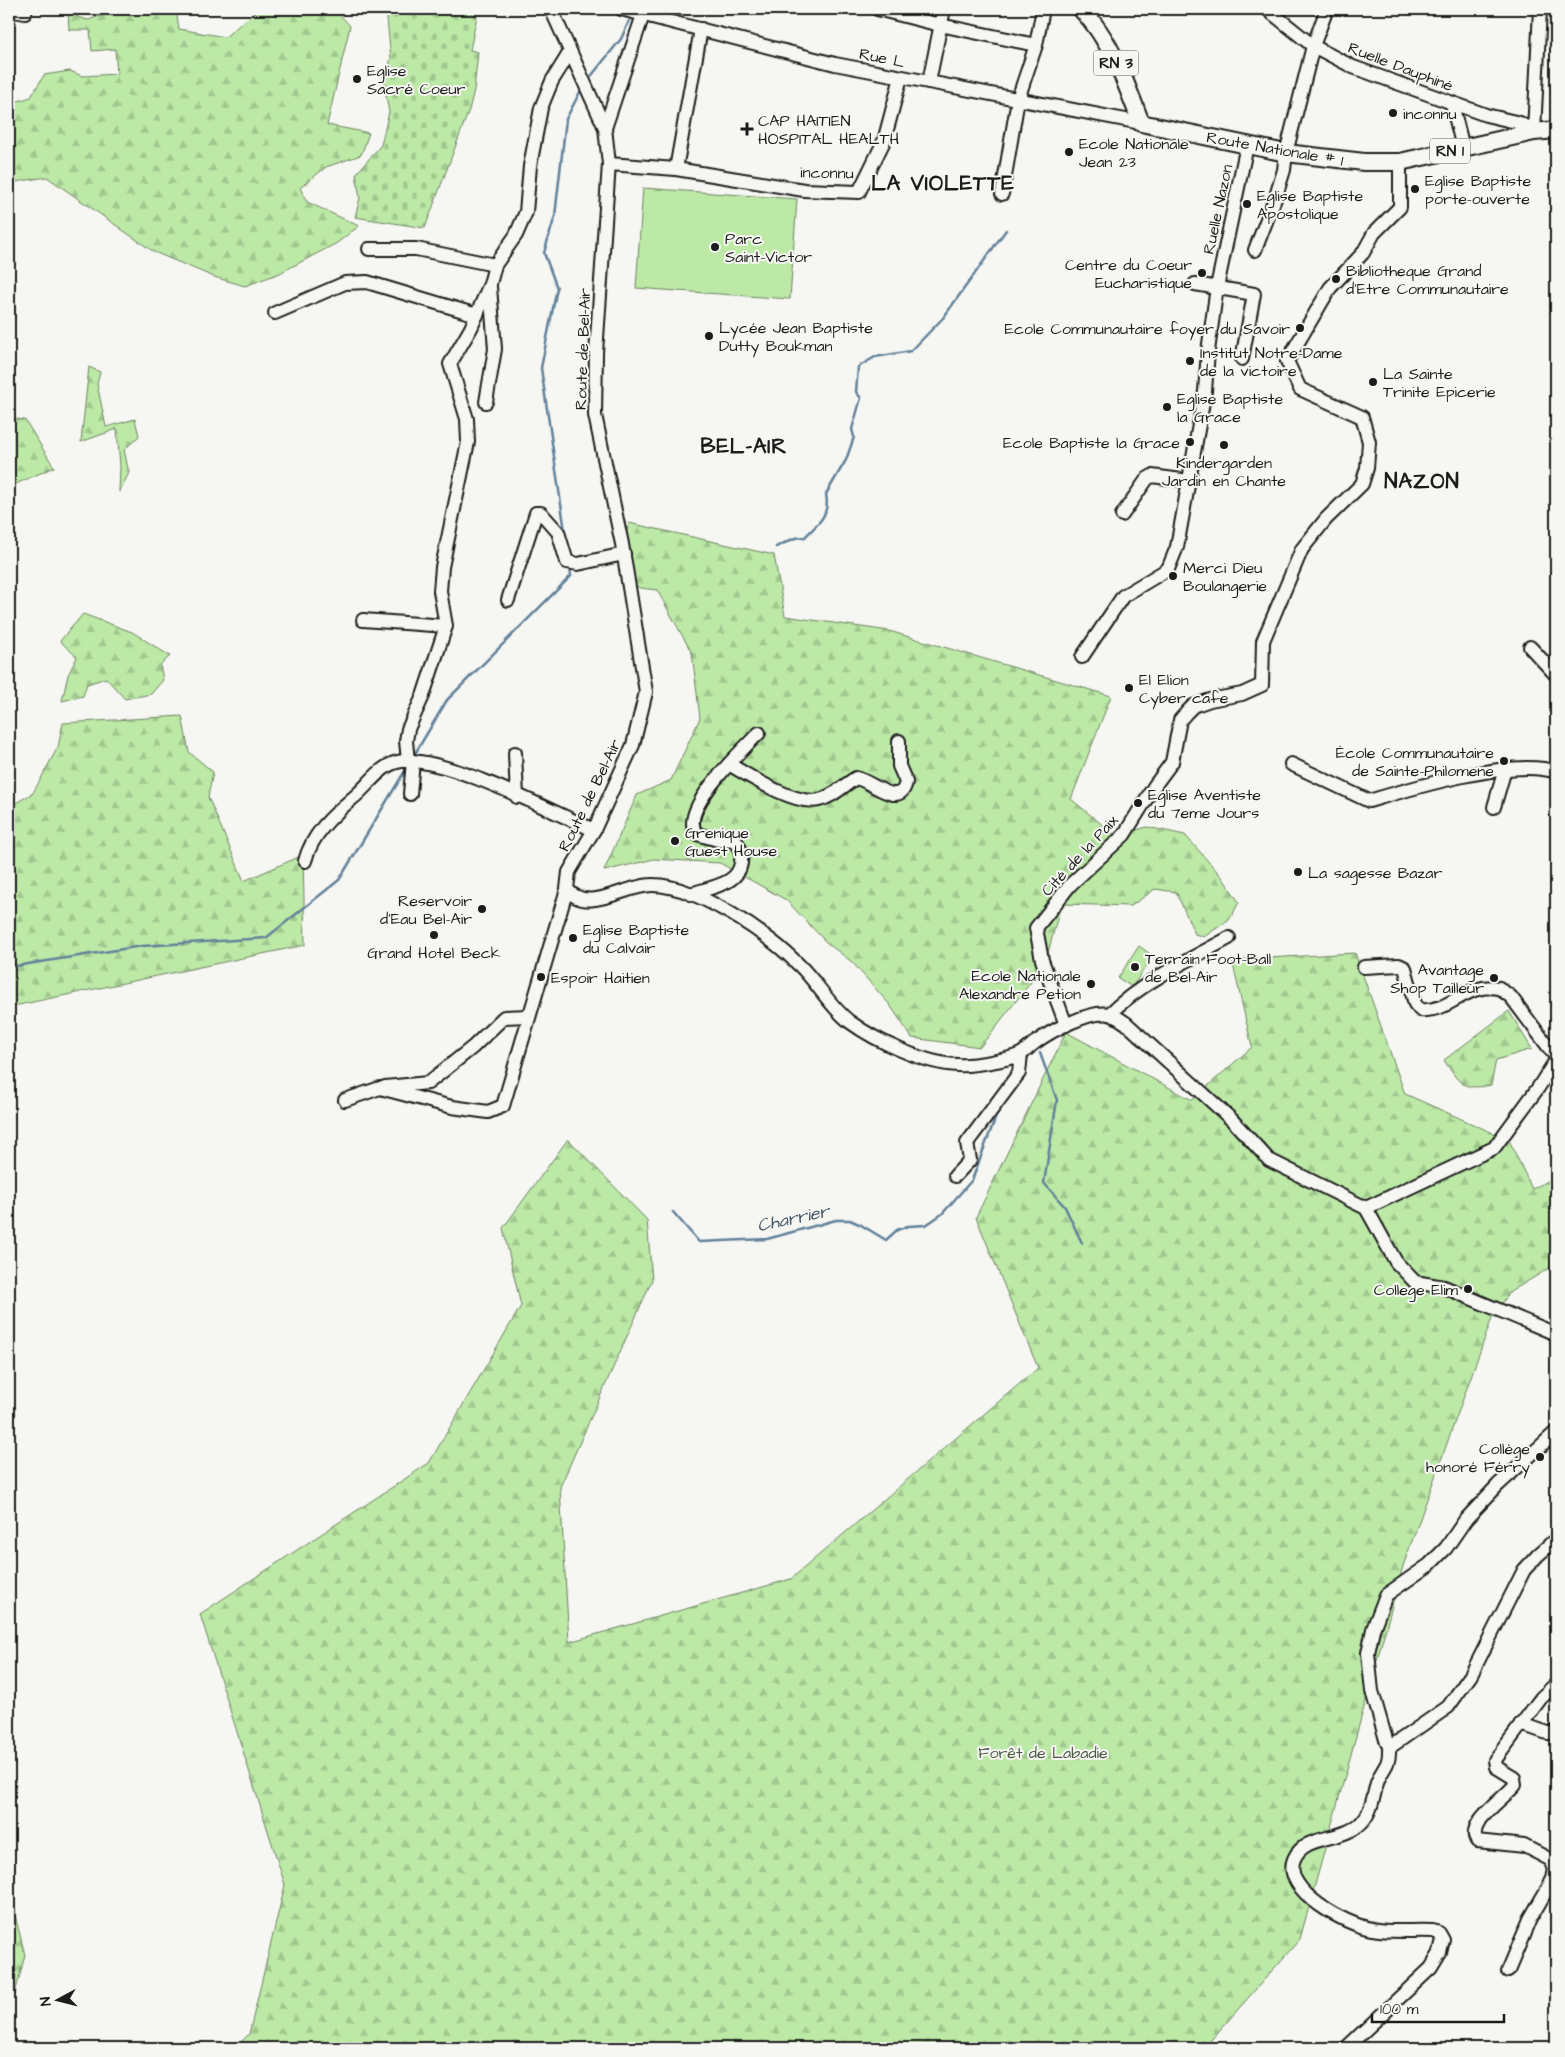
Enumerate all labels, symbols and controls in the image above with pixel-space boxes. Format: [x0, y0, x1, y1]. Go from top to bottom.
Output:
street label: Ruelle Dauphiné [1345, 37, 1457, 97]
street label: Rue L [857, 43, 906, 73]
road number: RN 3 [1094, 50, 1138, 76]
place label: Eglise Sacré Coeur [367, 60, 466, 100]
marker: Eglise Sacré Coeur [351, 73, 363, 85]
place label: inconnu [1403, 103, 1457, 125]
marker: inconnu [1387, 107, 1399, 119]
place label: CAP HAITIEN HOSPITAL HEALTH [758, 110, 899, 150]
marker: CAP HAITIEN HOSPITAL HEALTH [740, 122, 754, 136]
street label: Route Nationale # 1 [1205, 126, 1345, 172]
place label: Ecole Nationale Jean 23 [1079, 133, 1189, 173]
road number: RN 1 [1430, 138, 1470, 164]
marker: Ecole Nationale Jean 23 [1063, 146, 1075, 158]
street label: inconnu [800, 162, 854, 184]
street label: Ruelle Nazon [1198, 162, 1238, 256]
district label: LA VIOLETTE [871, 169, 1015, 198]
place label: Eglise Baptiste porte-ouverte [1425, 170, 1532, 210]
marker: Eglise Baptiste porte-ouverte [1409, 183, 1421, 195]
place label: Eglise Baptiste Apostolique [1257, 185, 1364, 225]
marker: Eglise Baptiste Apostolique [1241, 198, 1253, 210]
place label: Parc Saint-Victor [725, 228, 812, 268]
marker: Parc Saint-Victor [709, 241, 721, 253]
place label: Centre du Coeur Eucharistique [1065, 254, 1192, 294]
place label: Bibliotheque Grand d'Etre Communautaire [1346, 260, 1509, 300]
marker: Centre du Coeur Eucharistique [1196, 267, 1208, 279]
marker: Bibliotheque Grand d'Etre Communautaire [1330, 273, 1342, 285]
street label: Route de Bel-Air [570, 287, 596, 411]
place label: Lycée Jean Baptiste Dutty Boukman [719, 317, 873, 358]
place label: Ecole Communautaire foyer du Savoir [1004, 318, 1290, 341]
marker: Ecole Communautaire foyer du Savoir [1294, 322, 1306, 334]
marker: Lycée Jean Baptiste Dutty Boukman [703, 330, 715, 342]
place label: Institut Notre-Dame de la victoire [1200, 342, 1343, 382]
marker: Institut Notre-Dame de la victoire [1184, 355, 1196, 367]
place label: La Sainte Trinite Epicerie [1383, 363, 1496, 403]
marker: La Sainte Trinite Epicerie [1367, 376, 1379, 388]
place label: Eglise Baptiste la Grace [1177, 388, 1284, 428]
marker: Eglise Baptiste la Grace [1161, 401, 1173, 413]
district label: BEL-AIR [700, 432, 788, 461]
place label: Ecole Baptiste la Grace [1003, 432, 1180, 454]
marker: Ecole Baptiste la Grace [1184, 436, 1196, 448]
marker: Kindergarden Jardin en Chante [1218, 439, 1230, 451]
place label: Kindergarden Jardin en Chante [1162, 452, 1286, 492]
district label: NAZON [1384, 467, 1460, 496]
place label: Merci Dieu Boulangerie [1183, 557, 1267, 598]
marker: Merci Dieu Boulangerie [1167, 570, 1179, 582]
place label: El Elion Cyber cafe [1139, 669, 1229, 710]
marker: El Elion Cyber cafe [1123, 682, 1135, 694]
street label: Route de Bel-Air [553, 735, 627, 855]
place label: École Communautaire de Sainte-Philomene [1336, 742, 1494, 782]
marker: École Communautaire de Sainte-Philomene [1498, 755, 1510, 767]
place label: Eglise Aventiste du 7eme Jours [1148, 784, 1261, 824]
marker: Eglise Aventiste du 7eme Jours [1132, 797, 1144, 809]
street label: Cité de la Paix [1036, 810, 1124, 901]
place label: Grenique Guest House [685, 822, 778, 862]
marker: Grenique Guest House [669, 835, 681, 847]
place label: La sagesse Bazar [1308, 862, 1442, 885]
marker: La sagesse Bazar [1292, 866, 1304, 878]
place label: Reservoir d'Eau Bel-Air [380, 890, 472, 930]
marker: Reservoir d'Eau Bel-Air [476, 903, 488, 915]
place label: Eglise Baptiste du Calvair [583, 919, 690, 959]
marker: Grand Hotel Beck [428, 929, 440, 941]
marker: Eglise Baptiste du Calvair [567, 932, 579, 944]
place label: Grand Hotel Beck [367, 942, 501, 964]
place label: Terrain Foot-Ball de Bel-Air [1145, 948, 1271, 988]
place label: Avantage Shop Tailleur [1390, 959, 1484, 999]
marker: Terrain Foot-Ball de Bel-Air [1129, 961, 1141, 973]
place label: Ecole Nationale Alexandre Petion [959, 965, 1081, 1005]
place label: Espoir Haitien [551, 967, 650, 989]
marker: Espoir Haitien [535, 971, 547, 983]
marker: Avantage Shop Tailleur [1488, 972, 1500, 984]
marker: Ecole Nationale Alexandre Petion [1085, 978, 1097, 990]
water label: Charrier [755, 1198, 833, 1238]
place label: College Elim [1374, 1279, 1459, 1302]
marker: College Elim [1462, 1283, 1474, 1295]
place label: Collège honoré Férry [1426, 1438, 1530, 1479]
marker: Collège honoré Férry [1534, 1451, 1546, 1463]
park label: Forêt de Labadie [978, 1742, 1108, 1764]
north arrow [32, 1974, 82, 2024]
scale bar [1372, 1992, 1505, 2024]
text: N [36, 1996, 57, 2007]
text: 100 m [1380, 1999, 1419, 2020]

